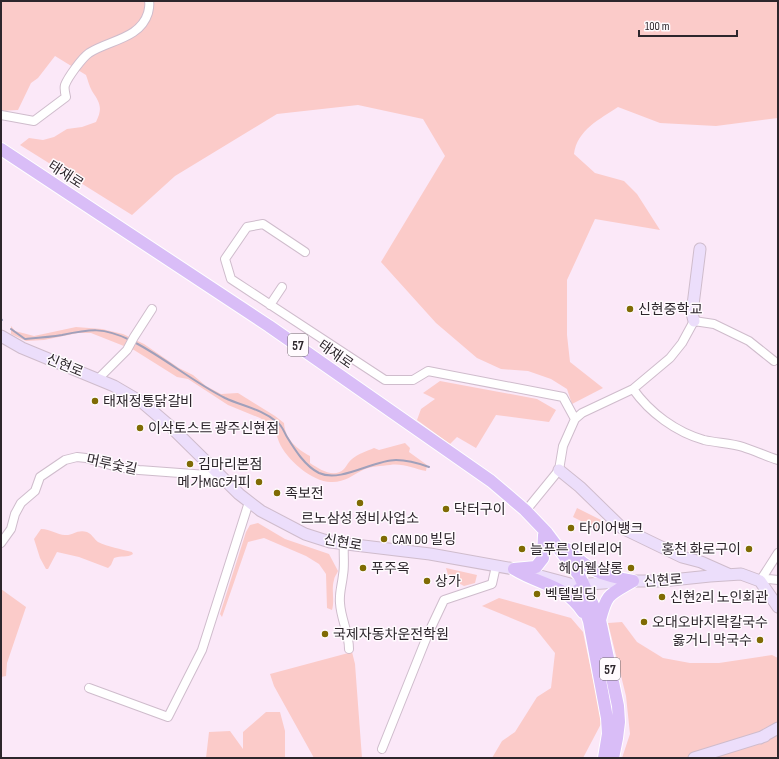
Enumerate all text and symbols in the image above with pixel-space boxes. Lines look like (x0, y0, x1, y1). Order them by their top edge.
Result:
scale bar (639, 12, 737, 38)
text: 100 m (645, 19, 670, 34)
street label: 태재로 (45, 157, 87, 192)
place label: 신현중학교 (638, 301, 703, 318)
marker: 신현중학교 (625, 304, 635, 314)
road number: 57 (288, 334, 308, 356)
street label: 태재로 (315, 336, 357, 373)
street label: 신현로 (44, 350, 86, 381)
place label: 태재정통닭갈비 (103, 393, 193, 410)
marker: 태재정통닭갈비 (90, 396, 100, 406)
place label: 이삭토스트 광주신현점 (148, 420, 279, 437)
marker: 이삭토스트 광주신현점 (135, 423, 145, 433)
street label: 머루숯길 (85, 451, 139, 478)
place label: 김마리본점 (198, 456, 262, 473)
marker: 김마리본점 (185, 459, 195, 469)
place label: 메가MGC커피 (177, 474, 251, 491)
marker: 메가MGC커피 (254, 477, 264, 487)
place label: 족보전 (285, 485, 324, 502)
marker: 족보전 (272, 488, 282, 498)
marker: 르노삼성 정비사업소 (355, 498, 365, 508)
place label: 닥터구이 (454, 501, 506, 518)
marker: 닥터구이 (441, 504, 451, 514)
place label: 르노삼성 정비사업소 (301, 510, 419, 527)
place label: 타이어뱅크 (579, 520, 644, 537)
marker: 타이어뱅크 (566, 523, 576, 533)
street label: 신현로 (322, 531, 364, 554)
place label: CAN DO 빌딩 (392, 531, 456, 548)
marker: CAN DO 빌딩 (379, 534, 389, 544)
place label: 늘푸른 인테리어 (530, 541, 622, 558)
place label: 홍천 화로구이 (661, 541, 741, 558)
marker: 늘푸른 인테리어 (517, 544, 527, 554)
marker: 홍천 화로구이 (744, 544, 754, 554)
place label: 푸주옥 (371, 560, 410, 577)
place label: 헤어웰살롱 (559, 560, 623, 577)
marker: 푸주옥 (358, 563, 368, 573)
marker: 헤어웰살롱 (626, 563, 636, 573)
street label: 신현로 (643, 571, 683, 590)
place label: 상가 (435, 573, 461, 590)
marker: 상가 (422, 576, 432, 586)
place label: 벡텔빌딩 (545, 586, 597, 603)
marker: 벡텔빌딩 (532, 589, 542, 599)
place label: 신현2리 노인회관 (670, 589, 768, 606)
marker: 신현2리 노인회관 (657, 592, 667, 602)
place label: 오대오바지락칼국수 (652, 614, 768, 631)
marker: 오대오바지락칼국수 (639, 617, 649, 627)
place label: 국제자동차운전학원 (333, 626, 449, 643)
marker: 국제자동차운전학원 (320, 629, 330, 639)
place label: 옳거니 막국수 (672, 632, 752, 649)
marker: 옳거니 막국수 (755, 635, 765, 645)
road number: 57 (600, 658, 620, 680)

